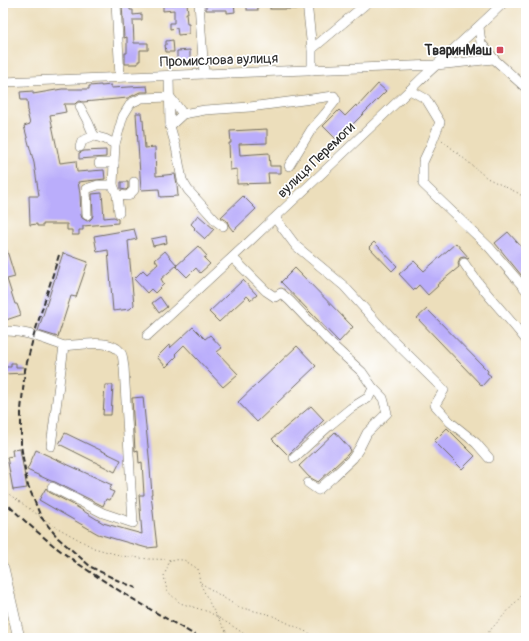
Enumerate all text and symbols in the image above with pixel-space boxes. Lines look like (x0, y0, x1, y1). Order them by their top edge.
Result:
place label: ТваринМаш (424, 42, 492, 59)
marker: ТваринМаш (495, 45, 505, 55)
street label: Промислова вулиця (160, 49, 278, 71)
street label: вулиця Перемоги (274, 119, 358, 201)

